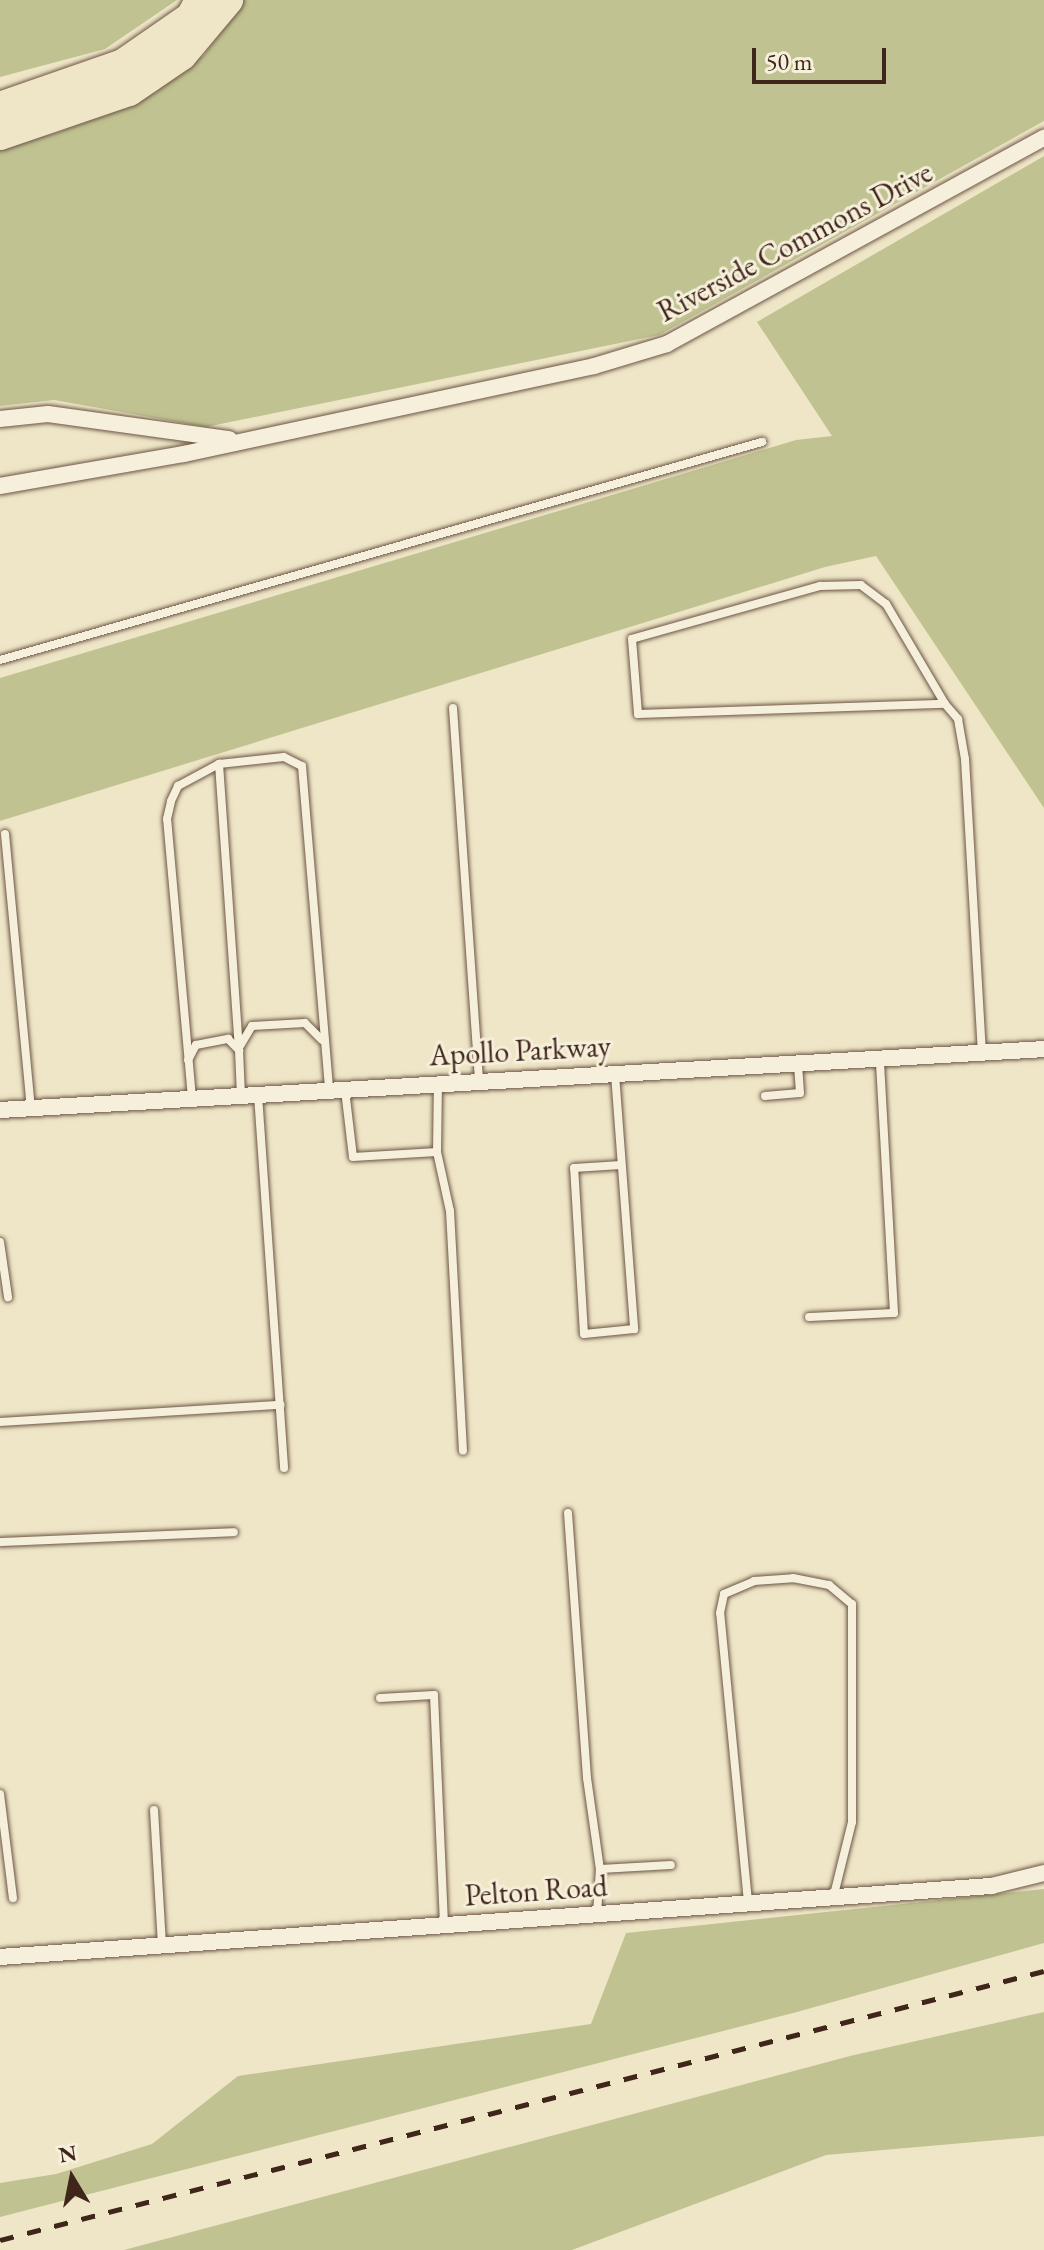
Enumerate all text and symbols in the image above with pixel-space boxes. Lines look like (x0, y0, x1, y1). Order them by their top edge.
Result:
scale bar (756, 32, 890, 82)
text: 50 m (766, 46, 813, 77)
street label: Riverside Commons Drive (651, 154, 939, 330)
street label: Apollo Parkway (428, 1028, 612, 1074)
street label: Pelton Road (463, 1868, 609, 1914)
north arrow (32, 2138, 112, 2218)
text: N (56, 2138, 79, 2170)

